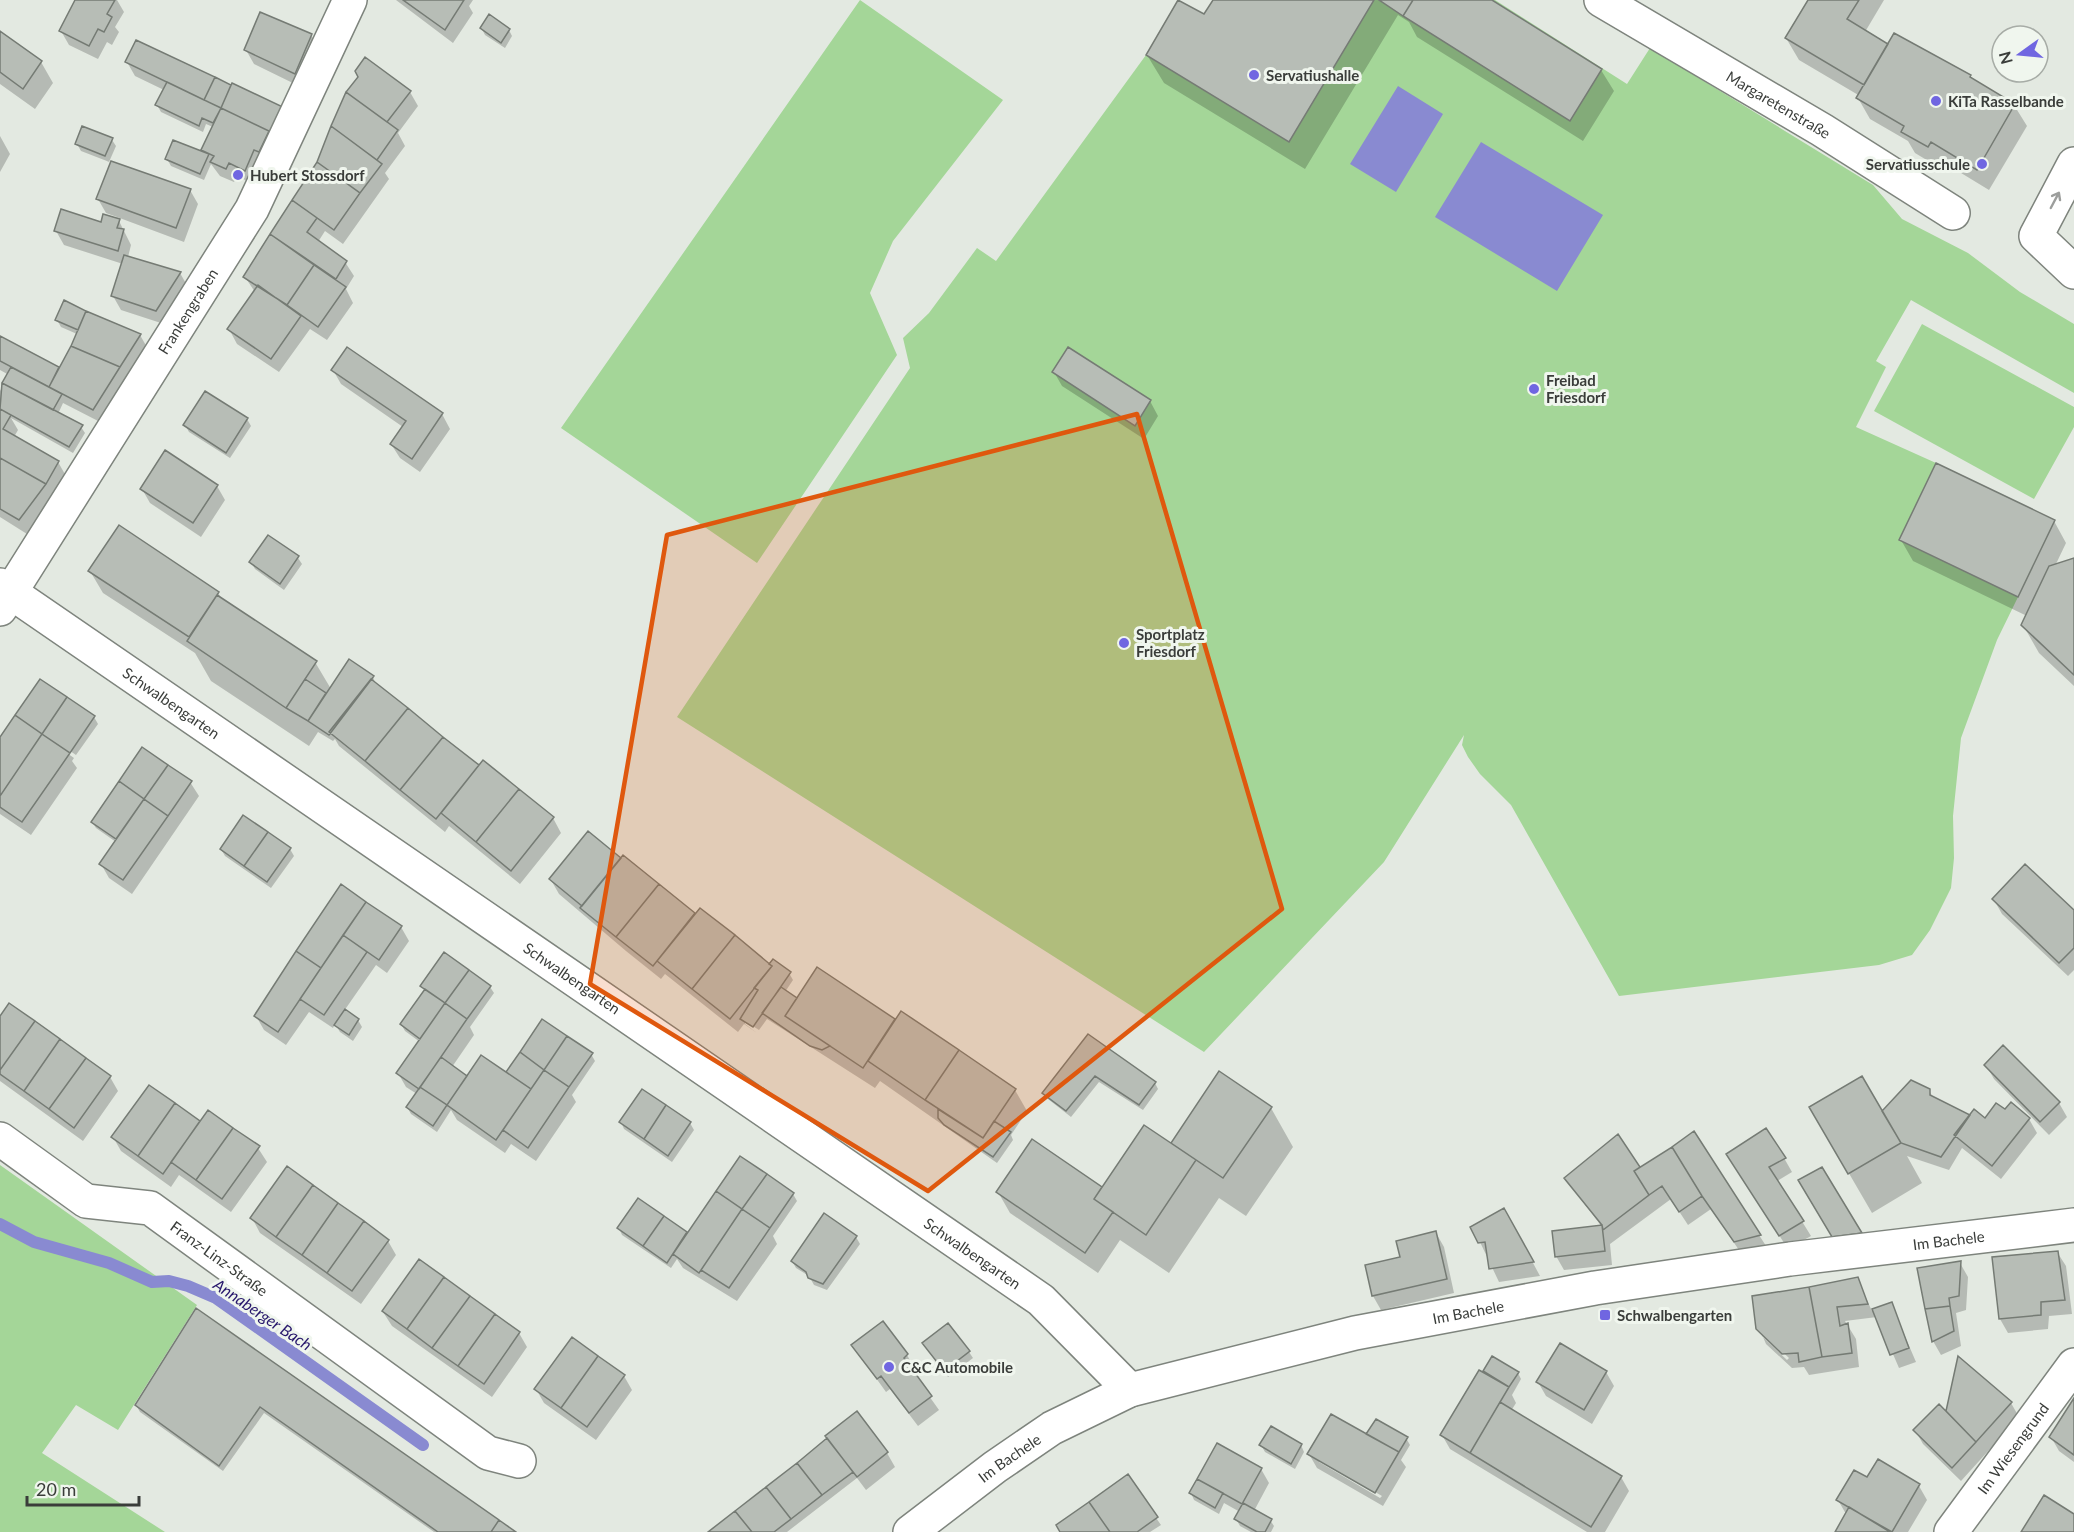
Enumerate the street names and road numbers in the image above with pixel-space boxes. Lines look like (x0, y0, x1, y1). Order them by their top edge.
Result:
street label: Margaretenstraße (1723, 67, 1834, 142)
street label: Frankengraben (154, 265, 221, 357)
street label: Schwalbengarten (120, 663, 223, 742)
street label: Schwalbengarten (520, 938, 624, 1017)
street label: Schwalbengarten (921, 1214, 1025, 1293)
street label: Franz-Linz-Straße (167, 1217, 272, 1300)
street label: Im Bachele (1912, 1227, 1986, 1253)
street label: Im Bachele (1431, 1296, 1505, 1327)
street label: Im Wiesengrund (1973, 1399, 2052, 1497)
street label: Im Bachele (974, 1430, 1044, 1486)

